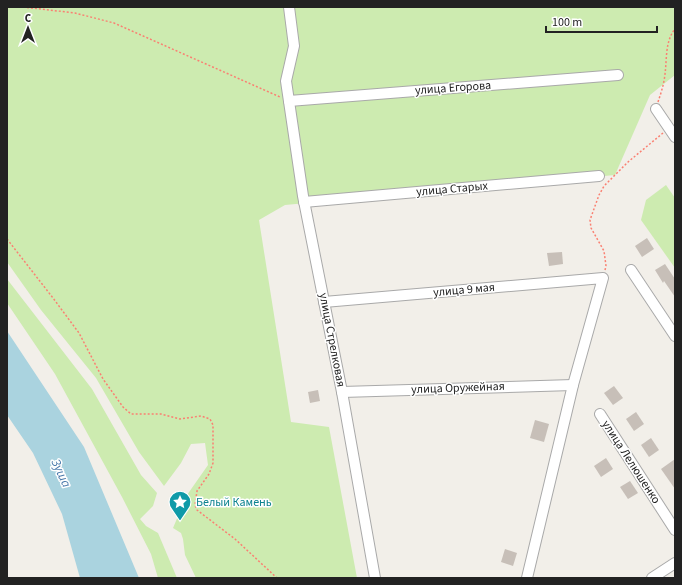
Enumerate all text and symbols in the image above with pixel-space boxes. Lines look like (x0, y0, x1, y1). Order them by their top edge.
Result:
north arrow (8, 8, 48, 48)
scale bar (546, 8, 657, 34)
text: С (25, 11, 32, 26)
text: 100 m (552, 14, 582, 31)
street label: улица Егорова (414, 77, 492, 99)
street label: улица Старых (415, 177, 489, 201)
street label: улица 9 мая (432, 279, 496, 301)
street label: улица Стрелковая (315, 292, 349, 388)
street label: улица Оружейная (411, 378, 505, 398)
street label: улица Лелюшенко (598, 417, 664, 507)
water label: Зуша (47, 456, 75, 490)
place icon: Белый Камень (167, 489, 193, 522)
place label: Белый Камень (196, 494, 272, 511)

